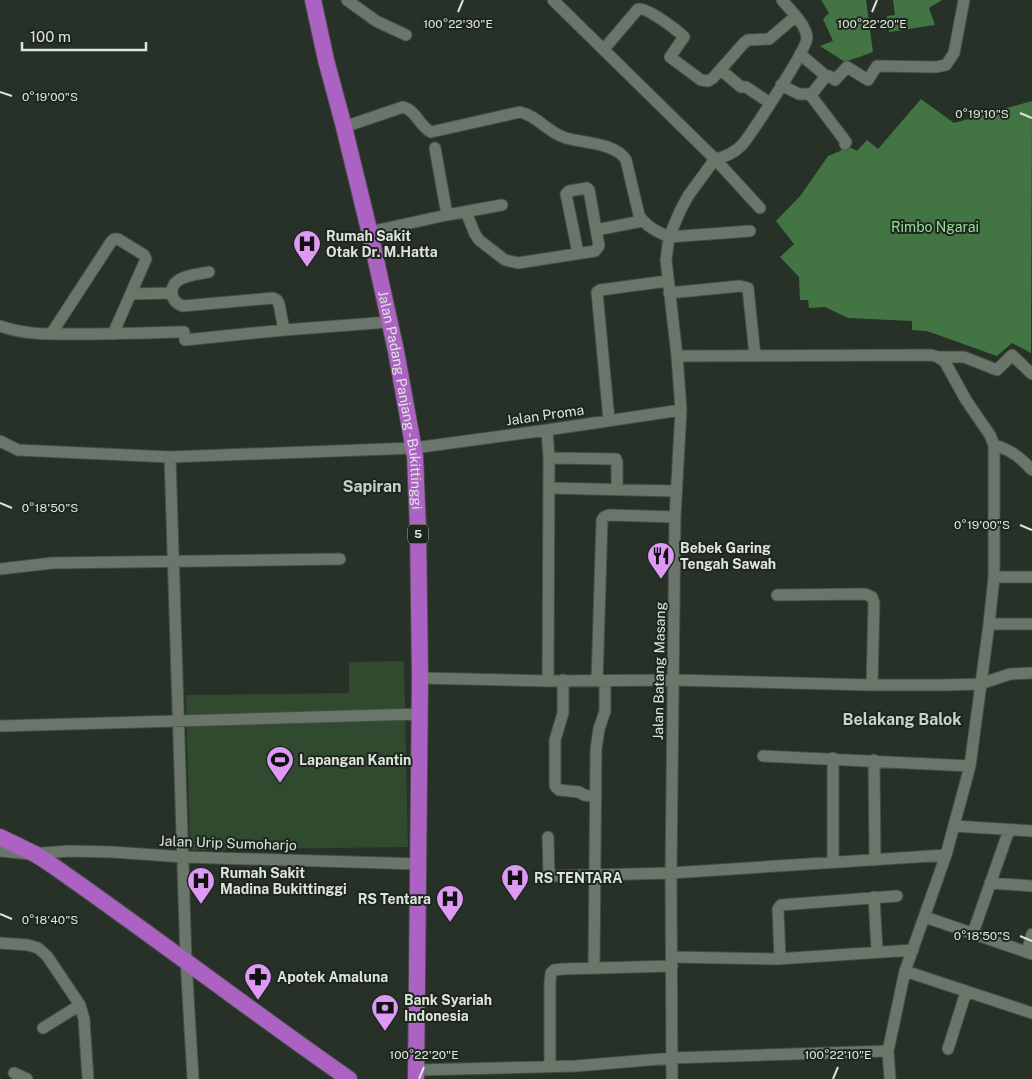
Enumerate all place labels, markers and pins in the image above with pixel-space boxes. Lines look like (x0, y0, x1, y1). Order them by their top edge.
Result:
place label: Rumah Sakit Otak Dr. M.Hatta (326, 228, 438, 260)
hospital icon: Rumah Sakit Otak Dr. M.Hatta (292, 229, 322, 268)
place label: Bebek Garing Tengah Sawah (680, 540, 776, 572)
restaurant icon: Bebek Garing Tengah Sawah (646, 541, 676, 580)
sports icon: Lapangan Kantin (265, 745, 295, 784)
place label: Lapangan Kantin (299, 752, 411, 768)
hospital icon: RS TENTARA (500, 863, 530, 902)
place label: Rumah Sakit Madina Bukittinggi (220, 865, 347, 897)
hospital icon: Rumah Sakit Madina Bukittinggi (186, 866, 216, 905)
place label: RS TENTARA (534, 870, 622, 886)
hospital icon: RS Tentara (435, 884, 465, 923)
place label: RS Tentara (358, 891, 431, 907)
pharmacy icon: Apotek Amaluna (243, 962, 273, 1001)
place label: Apotek Amaluna (277, 969, 388, 985)
place label: Bank Syariah Indonesia (404, 992, 492, 1024)
bank icon: Bank Syariah Indonesia (370, 993, 400, 1032)

